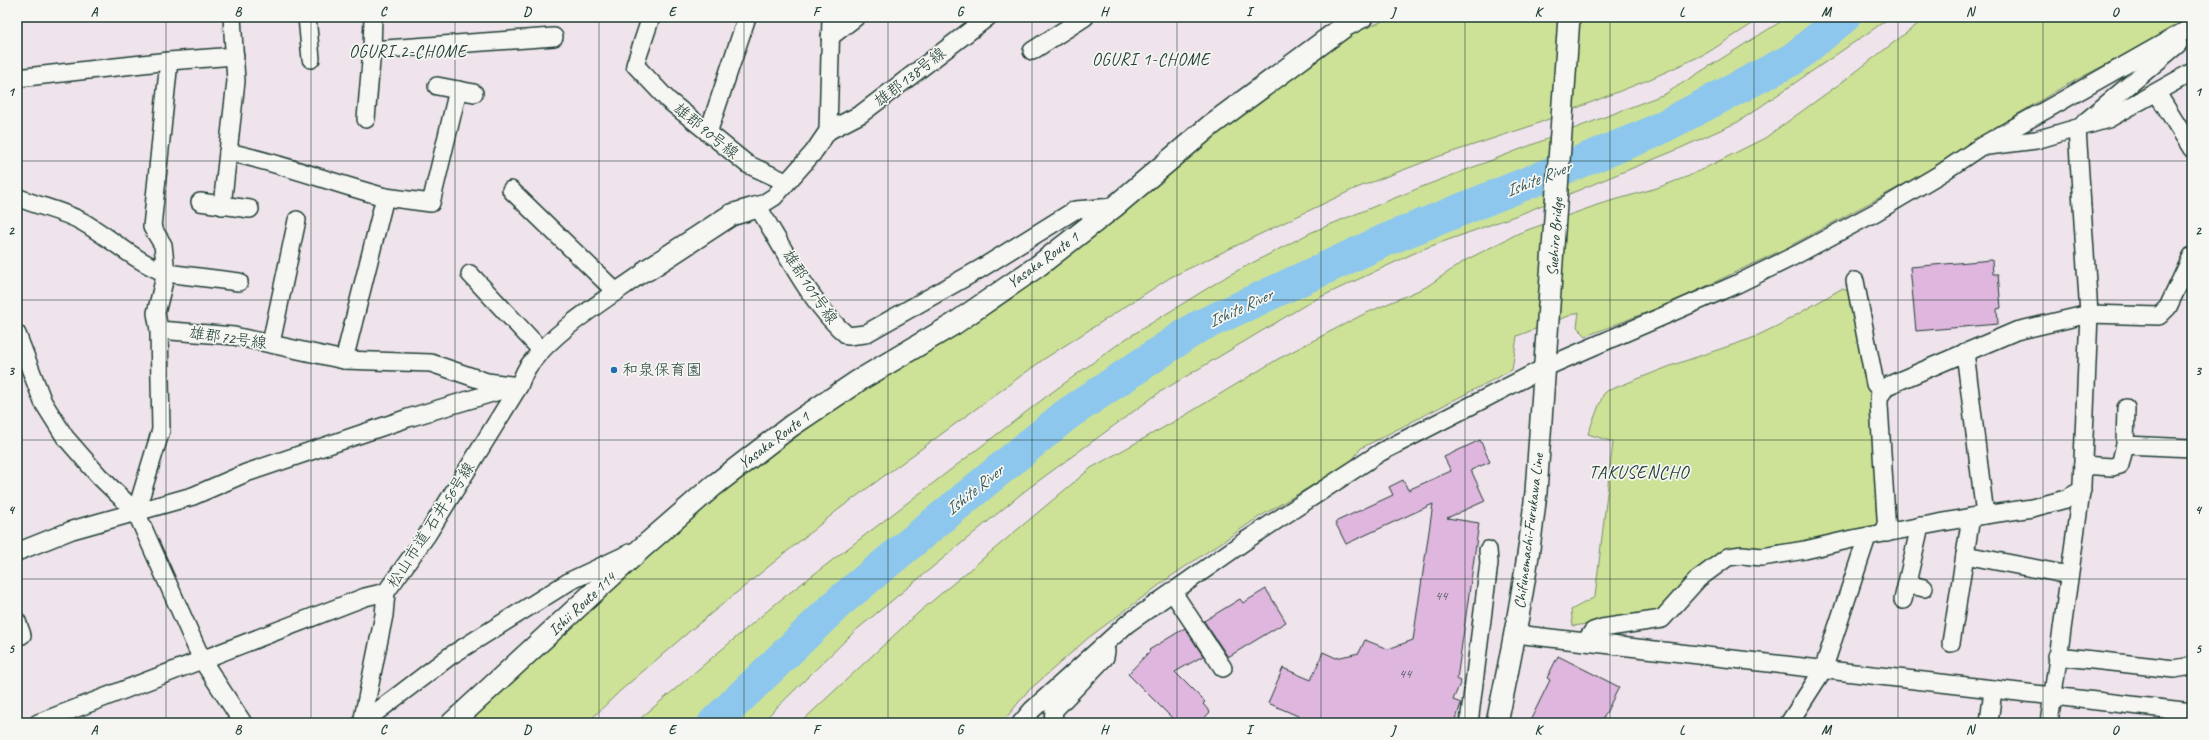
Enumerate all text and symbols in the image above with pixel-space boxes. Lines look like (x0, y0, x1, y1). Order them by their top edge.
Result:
text: A (91, 4, 99, 20)
text: B (235, 4, 243, 20)
text: C (380, 4, 388, 20)
text: D (523, 4, 532, 20)
text: E (669, 4, 678, 20)
text: F (813, 4, 822, 20)
text: G (957, 4, 965, 20)
text: H (1100, 4, 1110, 20)
text: I (1246, 4, 1255, 20)
text: J (1390, 4, 1397, 20)
text: K (1535, 4, 1545, 20)
text: L (1679, 4, 1686, 20)
text: M (1821, 4, 1832, 20)
text: N (1966, 4, 1977, 20)
text: O (2112, 4, 2121, 20)
district label: OGURI 2-CHOME (349, 41, 468, 62)
street label: 雄郡138号線 (870, 43, 950, 111)
district label: OGURI 1-CHOME (1092, 49, 1211, 70)
text: 1 (8, 84, 16, 100)
text: 1 (2195, 84, 2203, 100)
street label: 雄郡90号線 (669, 99, 743, 163)
water label: Ishite River (1502, 155, 1576, 202)
street label: Suehiro Bridge (1542, 195, 1568, 277)
text: 2 (8, 223, 15, 239)
text: 2 (2195, 223, 2202, 239)
street label: Yasaka Route 1 (1003, 227, 1083, 293)
street label: 雄郡101号線 (778, 246, 842, 328)
water label: Ishite River (1205, 283, 1278, 332)
street label: 雄郡72号線 (188, 323, 268, 353)
place label: 和泉保育園 (622, 360, 702, 380)
text: 3 (8, 363, 15, 379)
text: 3 (2195, 363, 2202, 379)
marker: 和泉保育園 (609, 365, 619, 375)
street label: Yasaka Route 1 (735, 406, 814, 473)
street label: Chifunemachi-Furukawa Line (1510, 450, 1549, 610)
street label: 松山市道 石井56号線 (383, 458, 479, 592)
water label: Ishite River (941, 459, 1009, 520)
district label: TAKUSENCHO (1589, 461, 1690, 483)
text: 4 (8, 502, 16, 518)
text: 4 (2195, 502, 2203, 518)
street label: Ishii Route 114 (544, 567, 621, 640)
house number: 44 (1435, 587, 1449, 604)
text: 5 (8, 641, 15, 657)
text: 5 (2195, 641, 2202, 657)
house number: 44 (1399, 665, 1413, 682)
text: A (91, 722, 99, 738)
text: B (235, 722, 243, 738)
text: C (380, 722, 388, 738)
text: D (523, 722, 532, 738)
text: E (669, 722, 678, 738)
text: F (813, 722, 822, 738)
text: G (957, 722, 965, 738)
text: H (1100, 722, 1110, 738)
text: I (1246, 722, 1255, 738)
text: J (1390, 722, 1397, 738)
text: K (1535, 722, 1545, 738)
text: L (1679, 722, 1686, 738)
text: M (1821, 722, 1832, 738)
text: N (1966, 722, 1977, 738)
text: O (2112, 722, 2121, 738)

